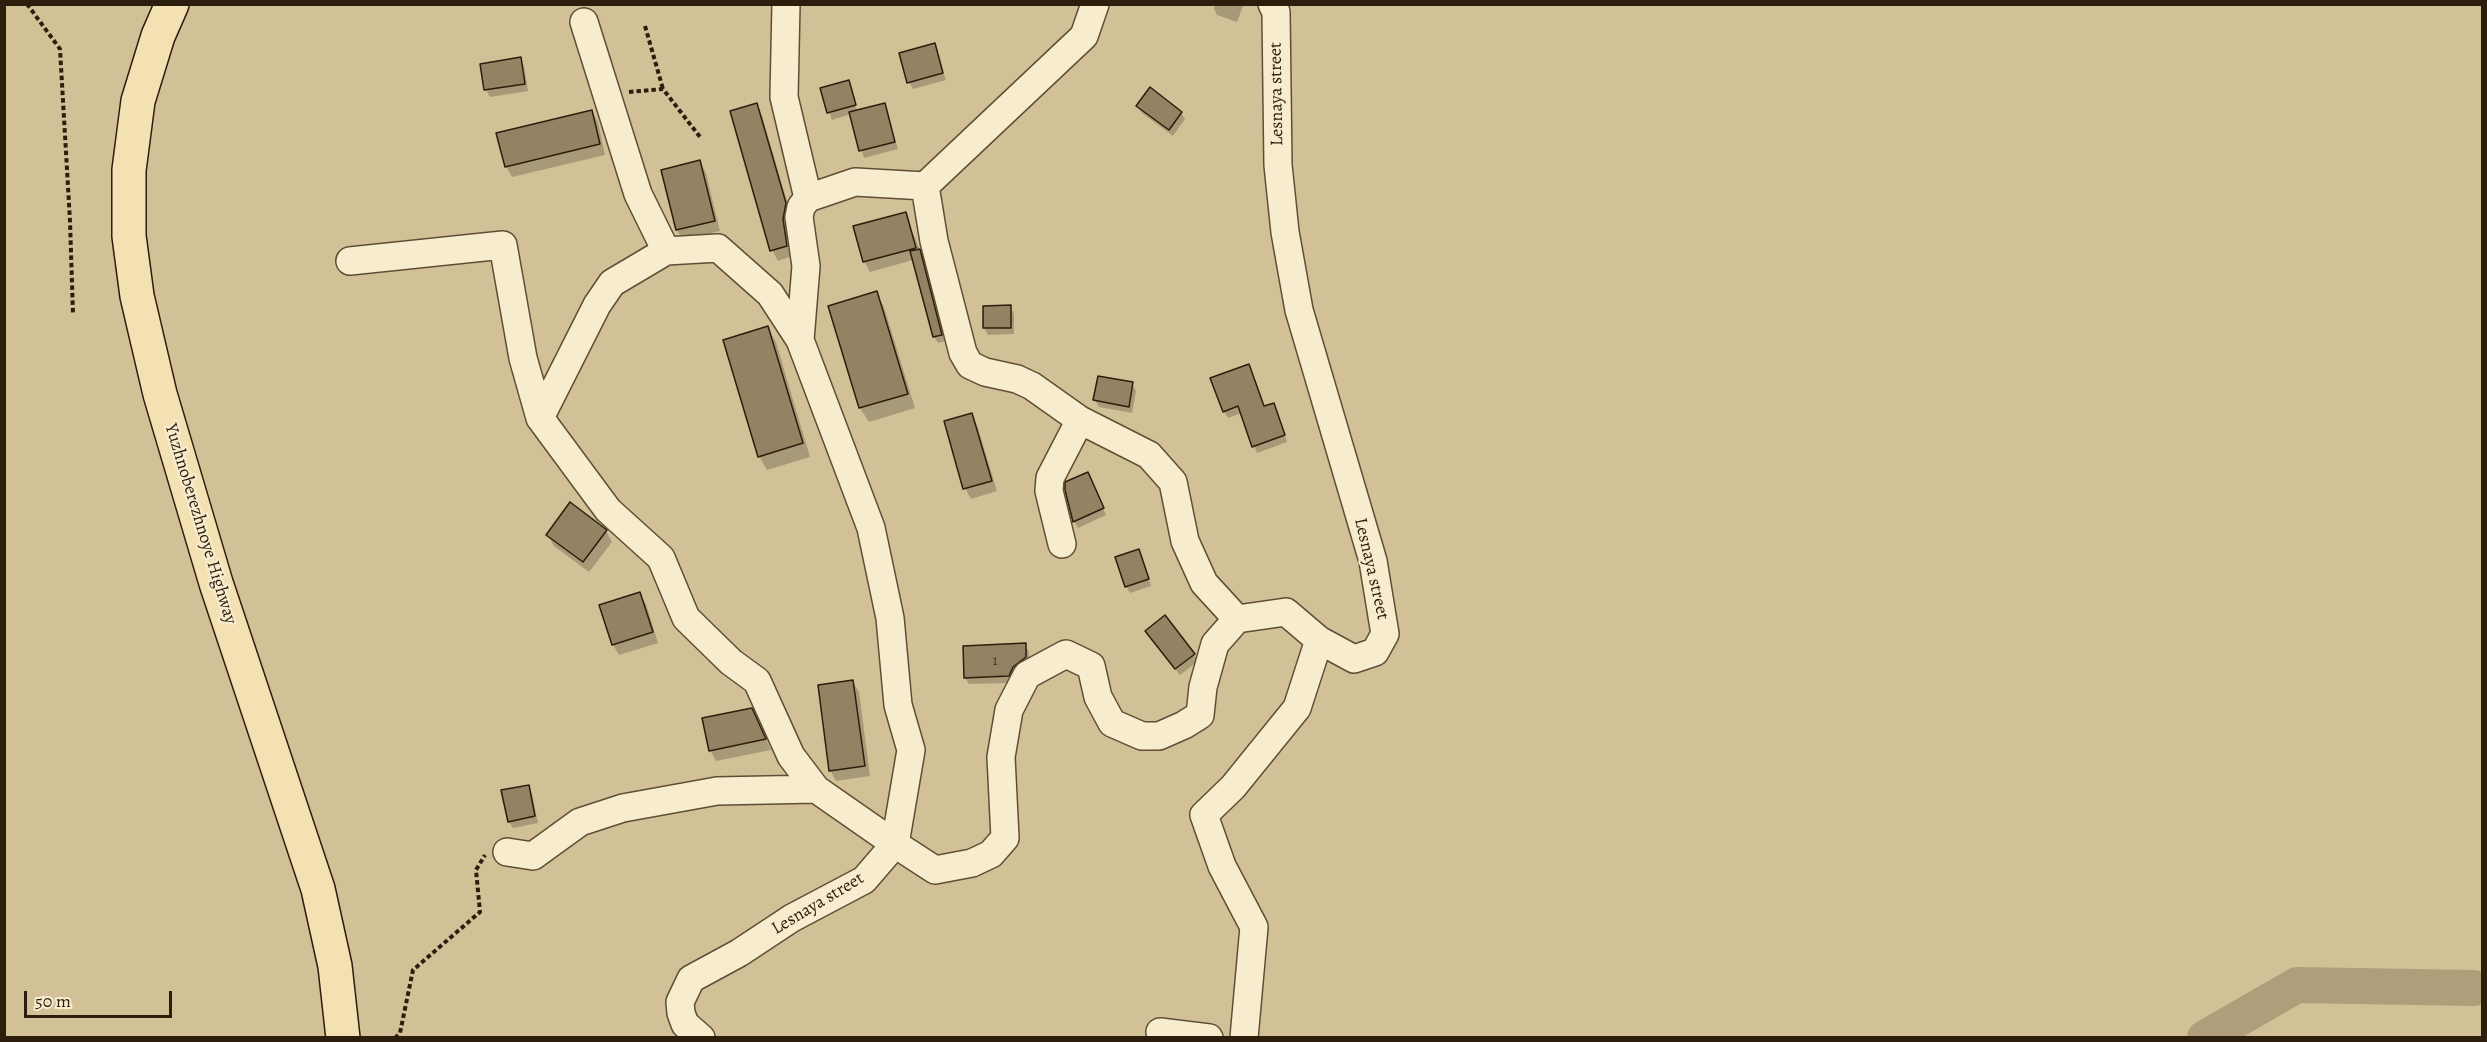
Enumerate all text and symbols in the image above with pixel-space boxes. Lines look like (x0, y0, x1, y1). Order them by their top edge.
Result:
street label: Lesnaya street (1265, 42, 1289, 146)
street label: Yuzhnoberezhnoye Highway (159, 421, 241, 627)
street label: Lesnaya street (1349, 516, 1393, 622)
house number: 1 (992, 652, 998, 670)
street label: Lesnaya street (768, 868, 868, 940)
scale bar (27, 979, 176, 1017)
text: 50 m (35, 989, 71, 1013)

